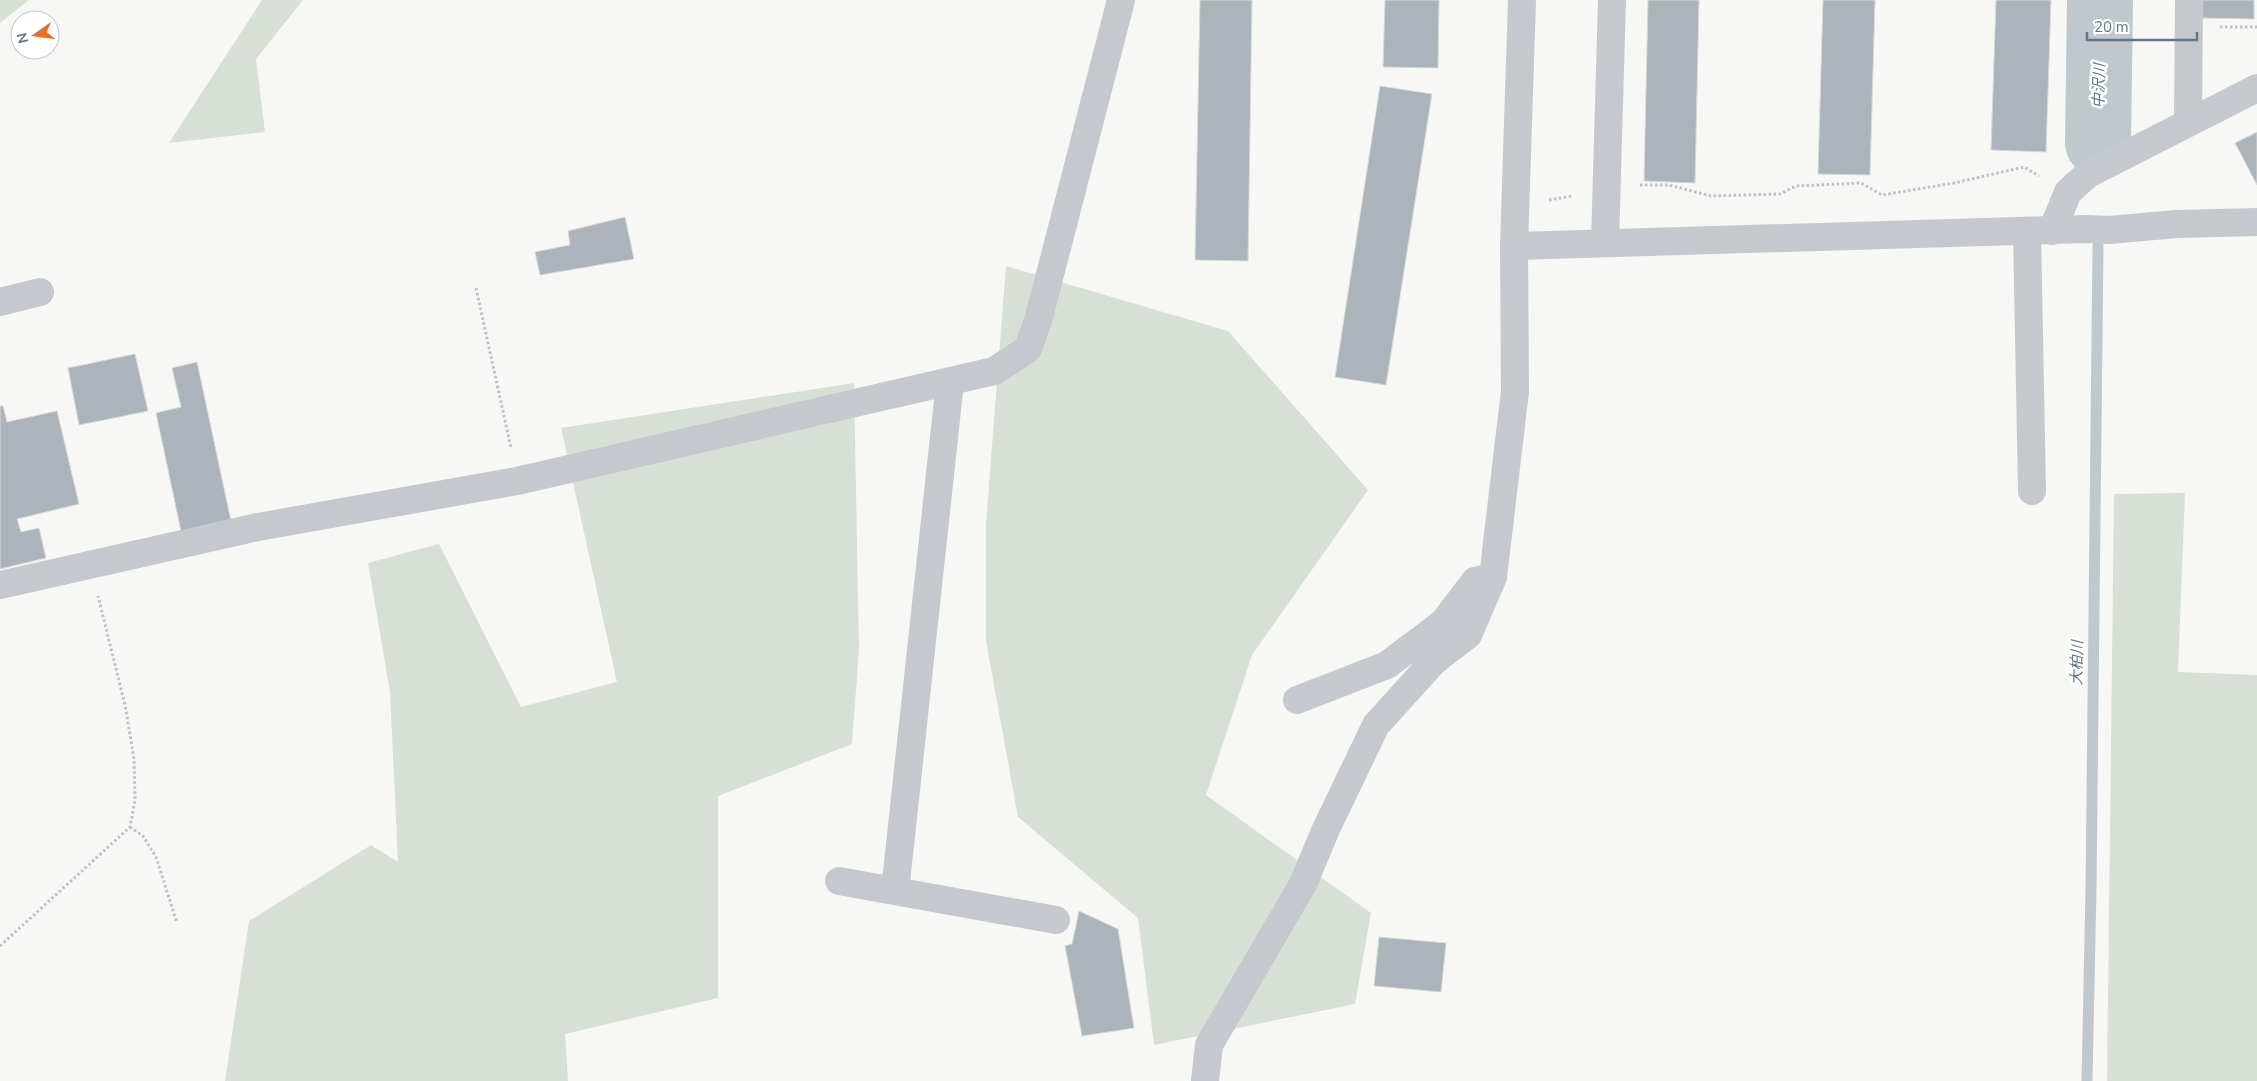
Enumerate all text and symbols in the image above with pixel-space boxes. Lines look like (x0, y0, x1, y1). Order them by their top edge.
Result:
north arrow (10, 10, 60, 60)
scale bar (2087, 10, 2197, 42)
text: 20 m (2094, 17, 2129, 37)
text: N (12, 31, 33, 45)
water label: 中沢川 (2089, 61, 2109, 109)
water label: 大柏川 (2067, 638, 2087, 686)

